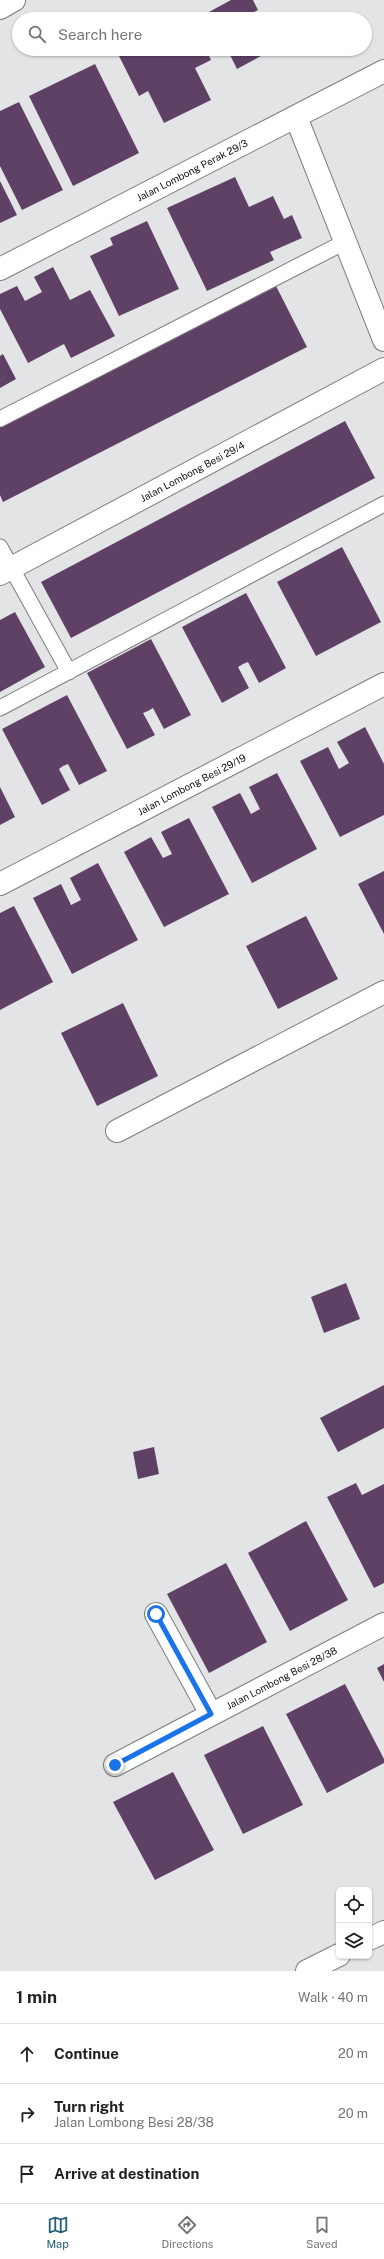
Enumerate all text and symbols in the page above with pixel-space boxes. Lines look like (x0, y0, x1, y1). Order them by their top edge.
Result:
search box (12, 12, 372, 56)
icon: search (26, 23, 48, 45)
text: Search here (58, 26, 142, 43)
street label: Jalan Lombong Perak 29/3 (134, 136, 250, 204)
street label: Jalan Lombong Besi 29/4 (138, 439, 247, 504)
street label: Jalan Lombong Besi 29/19 (135, 751, 248, 817)
route start (147, 1605, 165, 1623)
street label: Jalan Lombong Besi 28/38 (224, 1644, 339, 1712)
route end (106, 1756, 124, 1774)
map controls (336, 1887, 372, 1959)
button: locate (336, 1887, 372, 1923)
button: layers (336, 1923, 372, 1959)
text: 1 min (16, 1987, 57, 2007)
text: Walk · 40 m (298, 1990, 368, 2005)
icon: ahead (16, 2043, 38, 2065)
text: Continue (54, 2045, 119, 2062)
text: 20 m (338, 2046, 368, 2061)
text: Turn right (54, 2098, 124, 2115)
icon: right (16, 2103, 38, 2125)
text: 20 m (338, 2106, 368, 2121)
text: Jalan Lombong Besi 28/38 (54, 2115, 214, 2130)
icon: arrive (16, 2163, 38, 2185)
text: Arrive at destination (54, 2165, 199, 2182)
tab: Map (46, 2214, 69, 2250)
tab: Directions (162, 2214, 213, 2250)
tab: Saved (306, 2214, 338, 2250)

